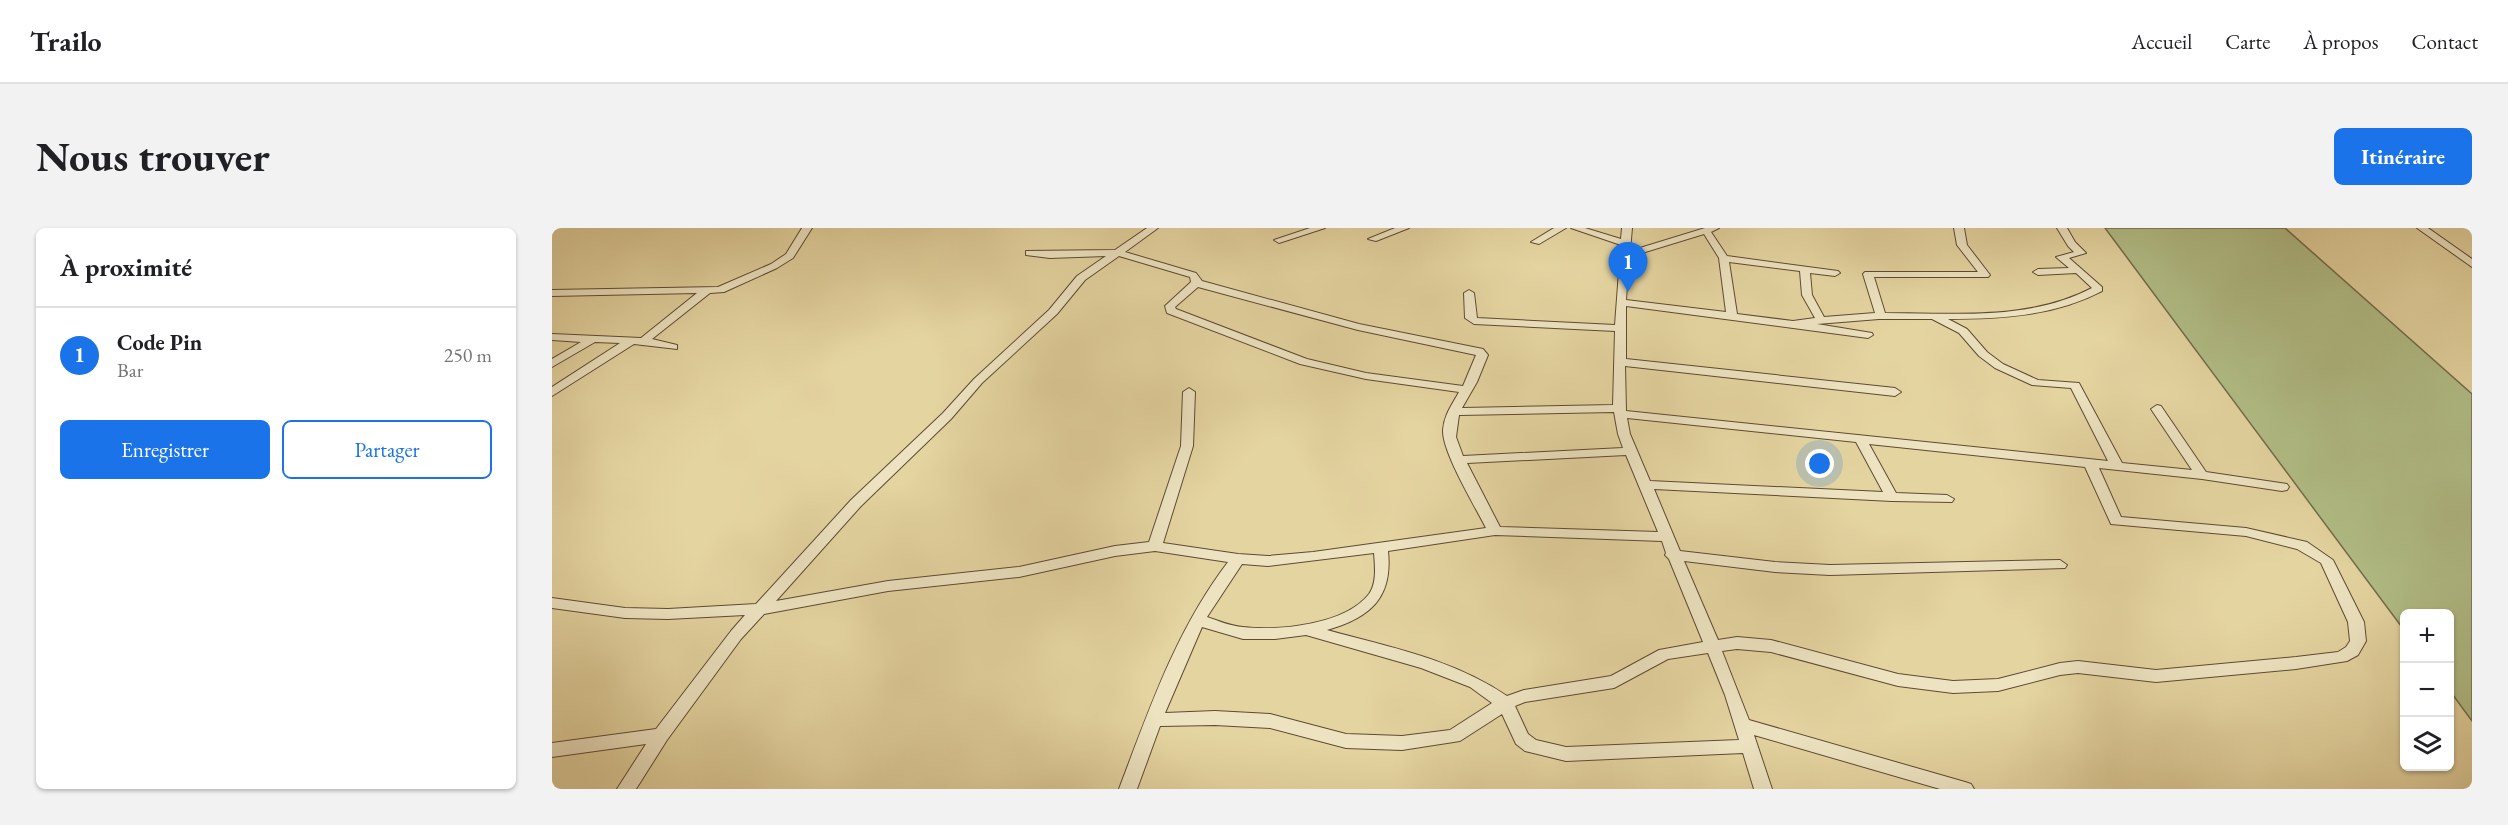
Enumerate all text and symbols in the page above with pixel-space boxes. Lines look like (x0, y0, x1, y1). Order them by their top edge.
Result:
text: Trailo (30, 23, 102, 59)
text: Accueil (2132, 28, 2192, 55)
text: Carte (2225, 28, 2270, 55)
text: À propos (2303, 28, 2378, 55)
text: Contact (2411, 28, 2478, 55)
button: Itinéraire (2334, 128, 2472, 185)
text: Nous trouver (36, 129, 270, 184)
pin: 1 (1608, 242, 1648, 292)
text: À proximité (60, 250, 192, 284)
text: Code Pin (117, 328, 202, 357)
text: 1 (74, 342, 85, 368)
text: 250 m (444, 342, 492, 368)
text: Bar (117, 357, 143, 383)
button: Enregistrer (60, 420, 270, 479)
button: Partager (282, 420, 492, 479)
your location (1805, 449, 1834, 478)
map controls (2400, 609, 2454, 771)
button: + (2400, 609, 2454, 663)
button: − (2400, 663, 2454, 717)
button: layers (2400, 717, 2454, 771)

